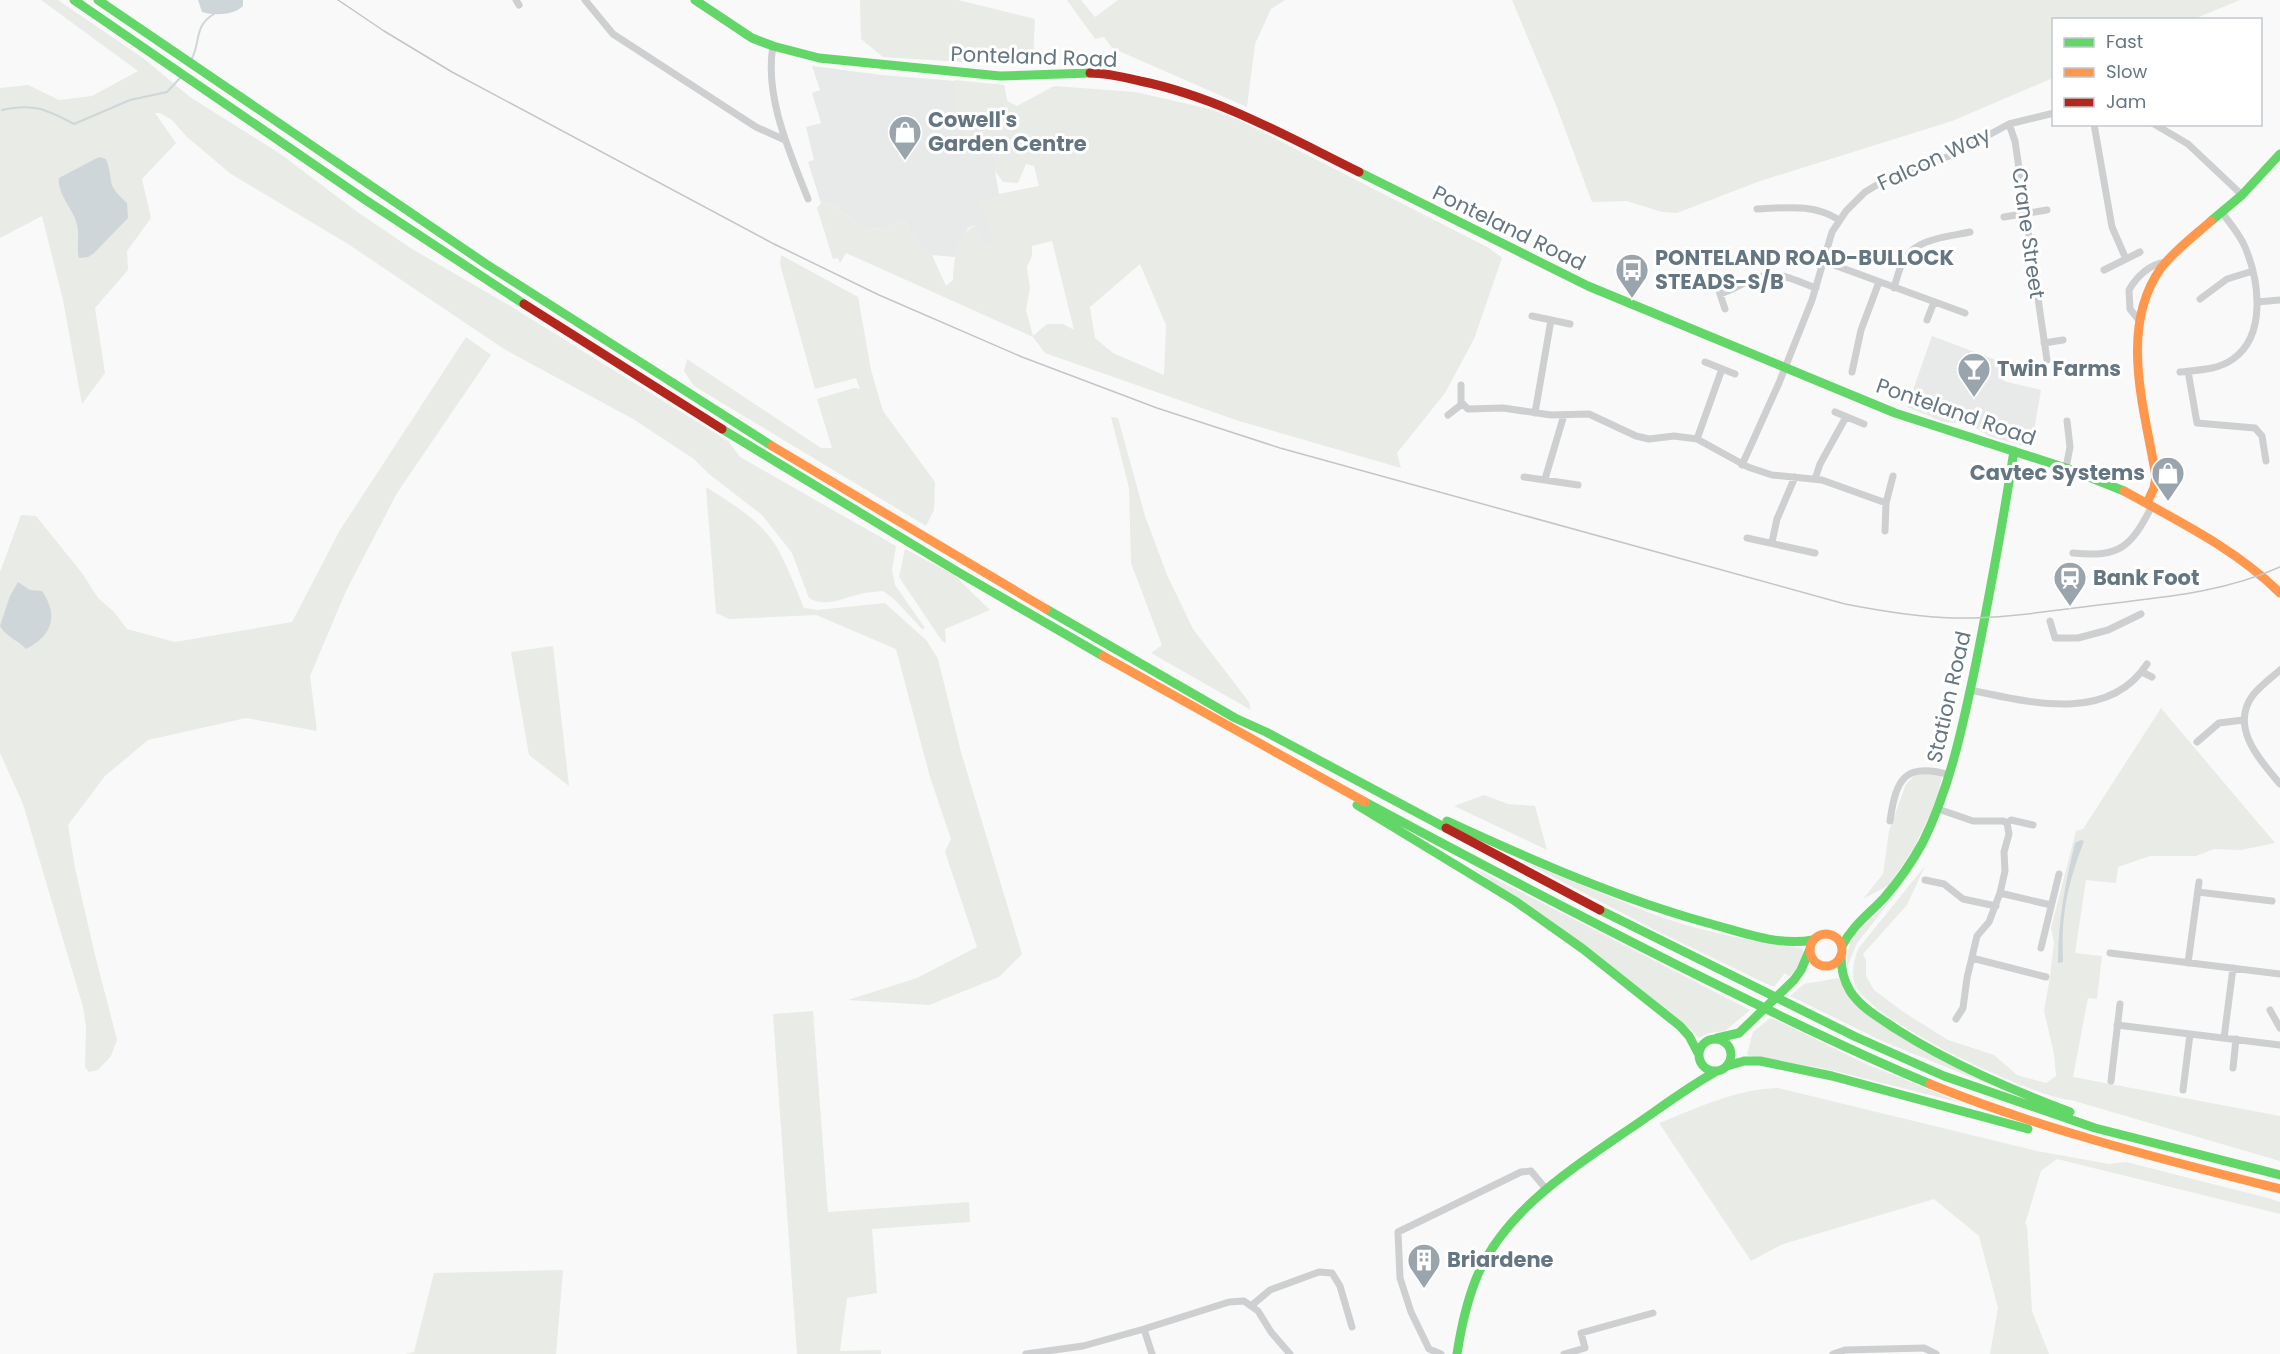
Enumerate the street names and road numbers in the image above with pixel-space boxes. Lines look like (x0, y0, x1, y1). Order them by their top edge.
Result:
street label: Ponteland Road (950, 39, 1118, 74)
street label: Falcon Way (1873, 120, 1995, 197)
street label: Crane Street (2005, 166, 2052, 300)
street label: Ponteland Road (1428, 178, 1591, 277)
street label: Ponteland Road (1873, 371, 2040, 452)
street label: Station Road (1919, 628, 1978, 765)

